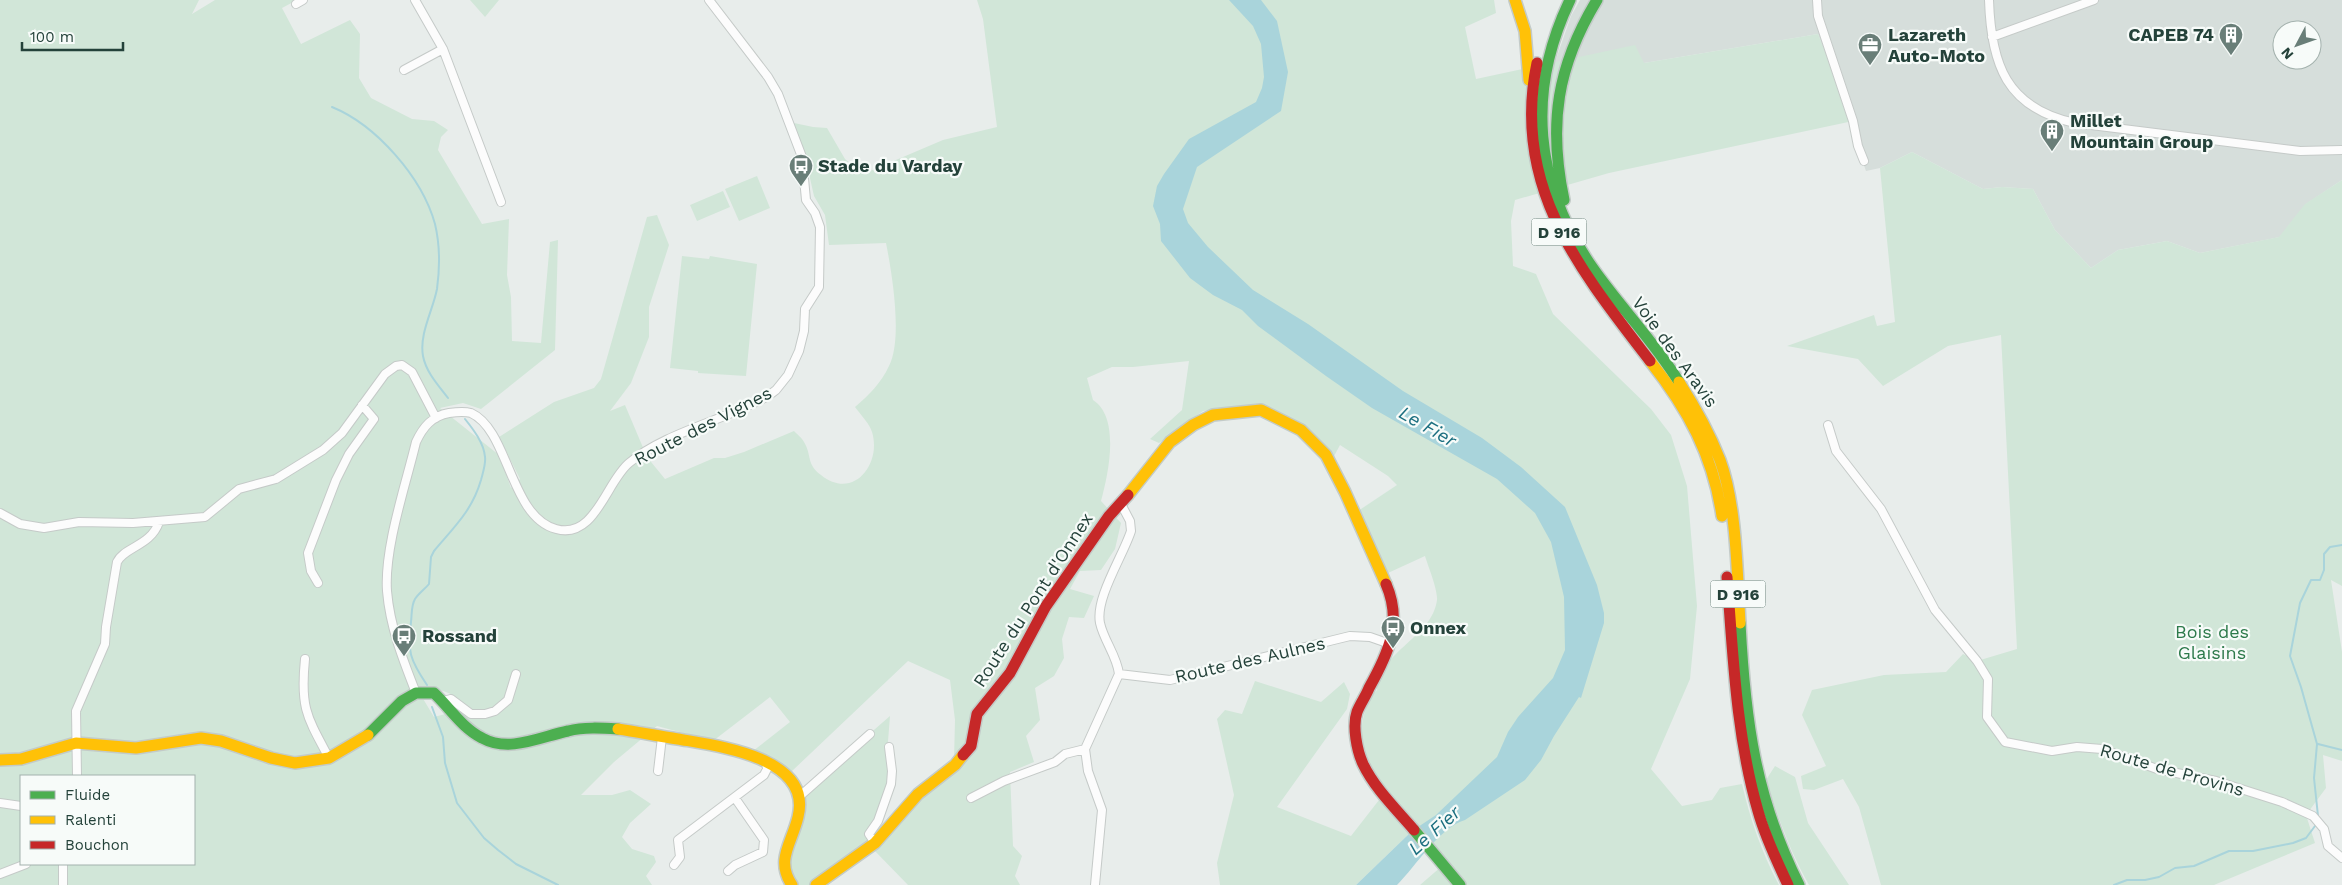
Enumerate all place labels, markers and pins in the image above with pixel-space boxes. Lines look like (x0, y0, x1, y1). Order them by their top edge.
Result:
building icon: CAPEB 74 (2218, 22, 2244, 56)
place label: Lazareth Auto-Moto (1888, 24, 1985, 66)
place label: CAPEB 74 (2128, 24, 2214, 45)
office icon: Lazareth Auto-Moto (1857, 32, 1883, 66)
place label: Millet Mountain Group (2070, 110, 2213, 152)
building icon: Millet Mountain Group (2039, 118, 2065, 152)
bus stop icon: Stade du Varday (788, 153, 814, 187)
place label: Stade du Varday (818, 155, 963, 176)
bus stop icon: Onnex (1380, 615, 1406, 649)
place label: Onnex (1410, 617, 1467, 638)
bus stop icon: Rossand (391, 623, 417, 657)
place label: Rossand (422, 625, 497, 646)

